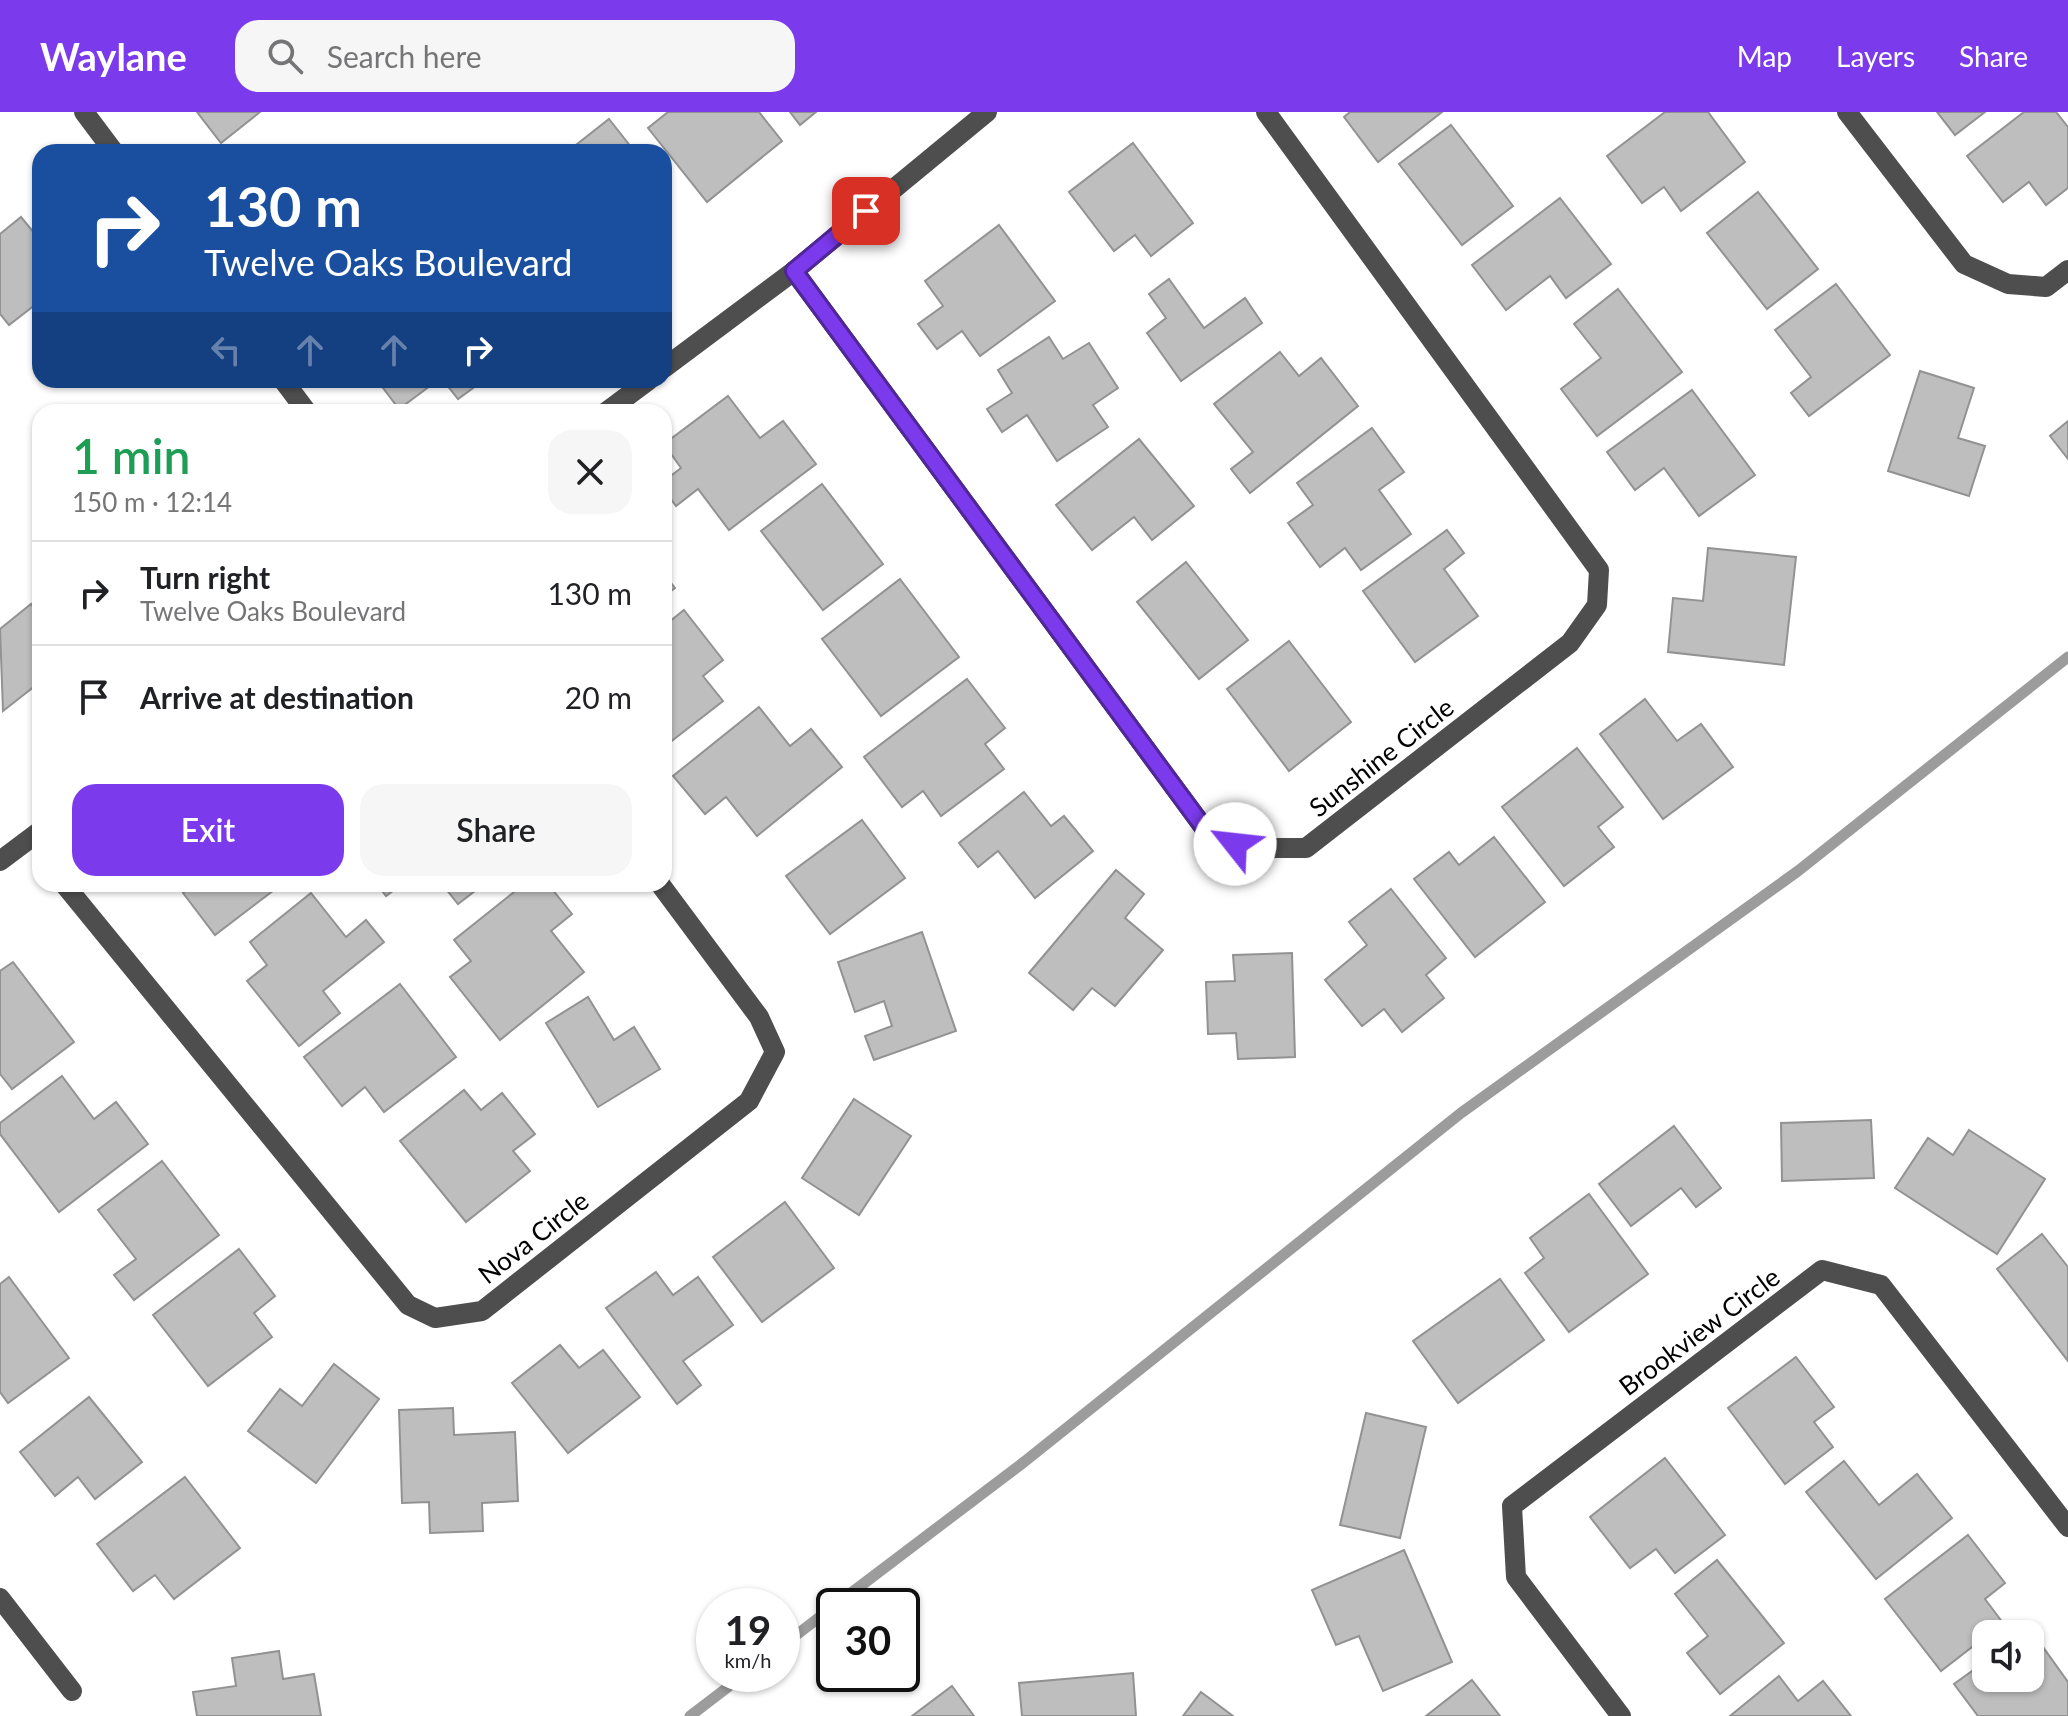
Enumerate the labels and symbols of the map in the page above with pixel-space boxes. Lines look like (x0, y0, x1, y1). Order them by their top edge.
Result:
pin (832, 177, 900, 245)
street label: Sunshine Circle (1302, 691, 1460, 823)
position arrow (1193, 802, 1277, 886)
street label: Nova Circle (471, 1184, 595, 1290)
street label: Brookview Circle (1612, 1260, 1786, 1402)
speed limit sign: 30 (816, 1588, 920, 1692)

